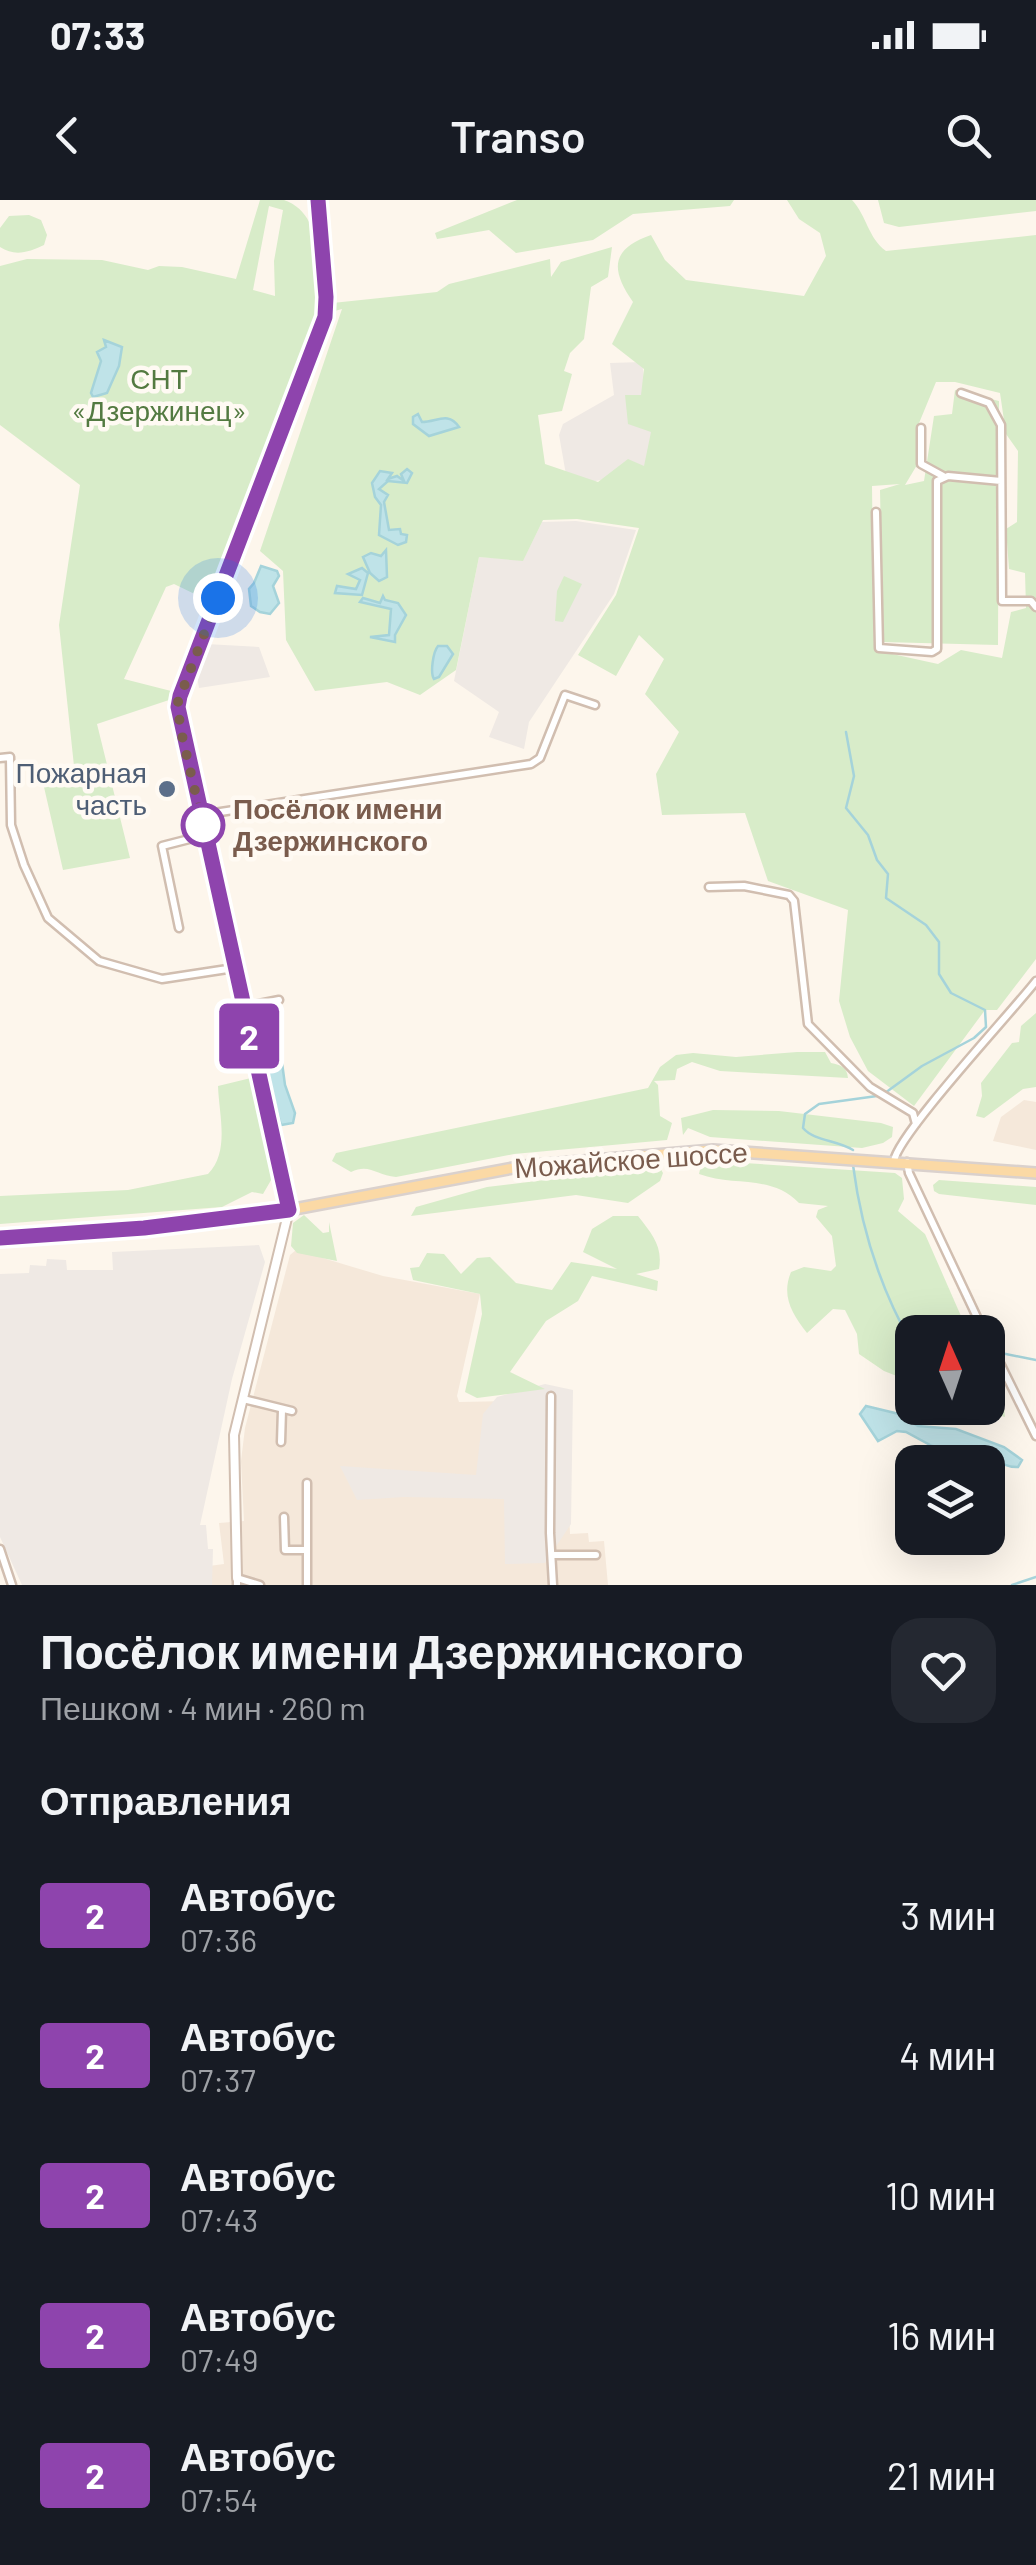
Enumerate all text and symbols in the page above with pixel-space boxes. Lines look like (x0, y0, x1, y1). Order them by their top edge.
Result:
text: 07:33 (50, 12, 145, 58)
icon: back (40, 108, 95, 163)
text: Transo (450, 108, 586, 162)
icon: search (941, 108, 996, 163)
park label: СНТ «Дзержинец» (71, 361, 247, 427)
your location (193, 573, 243, 623)
place label: Пожарная часть (16, 755, 147, 821)
marker: Пожарная часть (156, 778, 178, 800)
place label: Посёлок имени Дзержинского (233, 791, 443, 857)
marker: Посёлок имени Дзержинского (182, 804, 224, 846)
line badge: 2 (216, 1004, 282, 1068)
text: 2 (239, 1015, 259, 1057)
street label: Можайское шоссе (513, 1134, 749, 1184)
north arrow (895, 1315, 1005, 1425)
map controls (895, 1315, 1005, 1555)
button: layers (895, 1445, 1005, 1555)
button: heart (891, 1618, 996, 1723)
text: Посёлок имени Дзержинского (40, 1621, 744, 1679)
text: Пешком · 4 мин · 260 m (40, 1688, 366, 1726)
text: Отправления (40, 1777, 292, 1823)
text: Автобус (180, 1873, 336, 1919)
text: 3 мин (900, 1892, 996, 1938)
text: 2 (85, 1894, 105, 1936)
text: 07:36 (180, 1920, 257, 1958)
text: Автобус (180, 2013, 336, 2059)
text: 4 мин (899, 2032, 996, 2078)
text: 2 (85, 2034, 105, 2076)
text: 07:37 (180, 2060, 256, 2098)
text: Автобус (180, 2153, 336, 2199)
text: 10 мин (885, 2172, 996, 2218)
text: 2 (85, 2174, 105, 2216)
text: 07:43 (180, 2200, 258, 2238)
text: Автобус (180, 2293, 336, 2339)
text: 16 мин (887, 2312, 996, 2358)
text: 2 (85, 2314, 105, 2356)
text: 07:49 (180, 2340, 258, 2378)
text: Автобус (180, 2433, 336, 2479)
text: 21 мин (887, 2452, 996, 2498)
text: 2 (85, 2454, 105, 2496)
text: 07:54 (180, 2480, 258, 2518)

